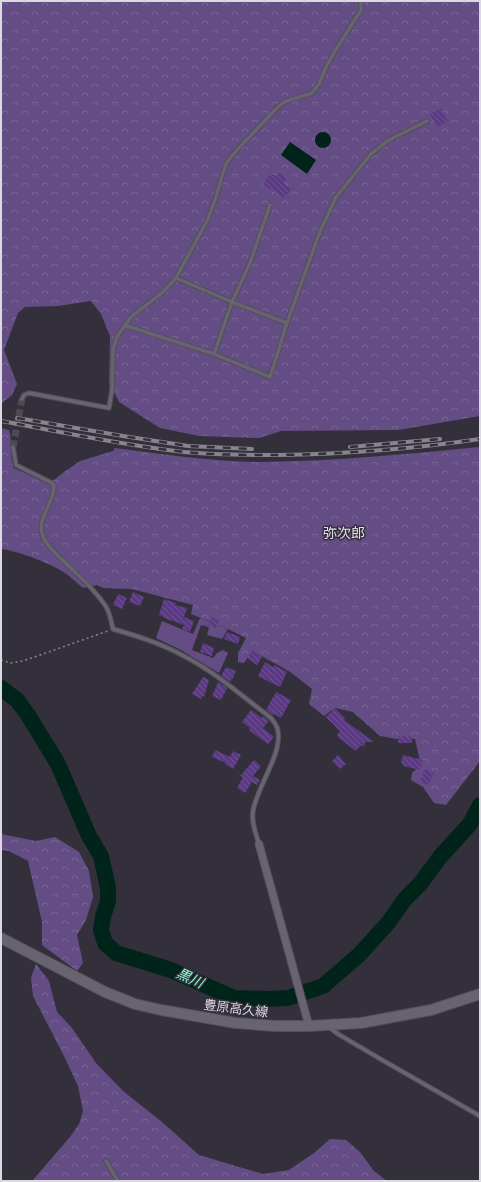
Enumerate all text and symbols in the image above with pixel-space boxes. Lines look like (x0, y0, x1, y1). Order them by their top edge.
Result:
district label: 弥次郎 (323, 525, 365, 542)
water label: 黒川 (174, 965, 208, 993)
street label: 豊原高久線 (203, 997, 269, 1021)

